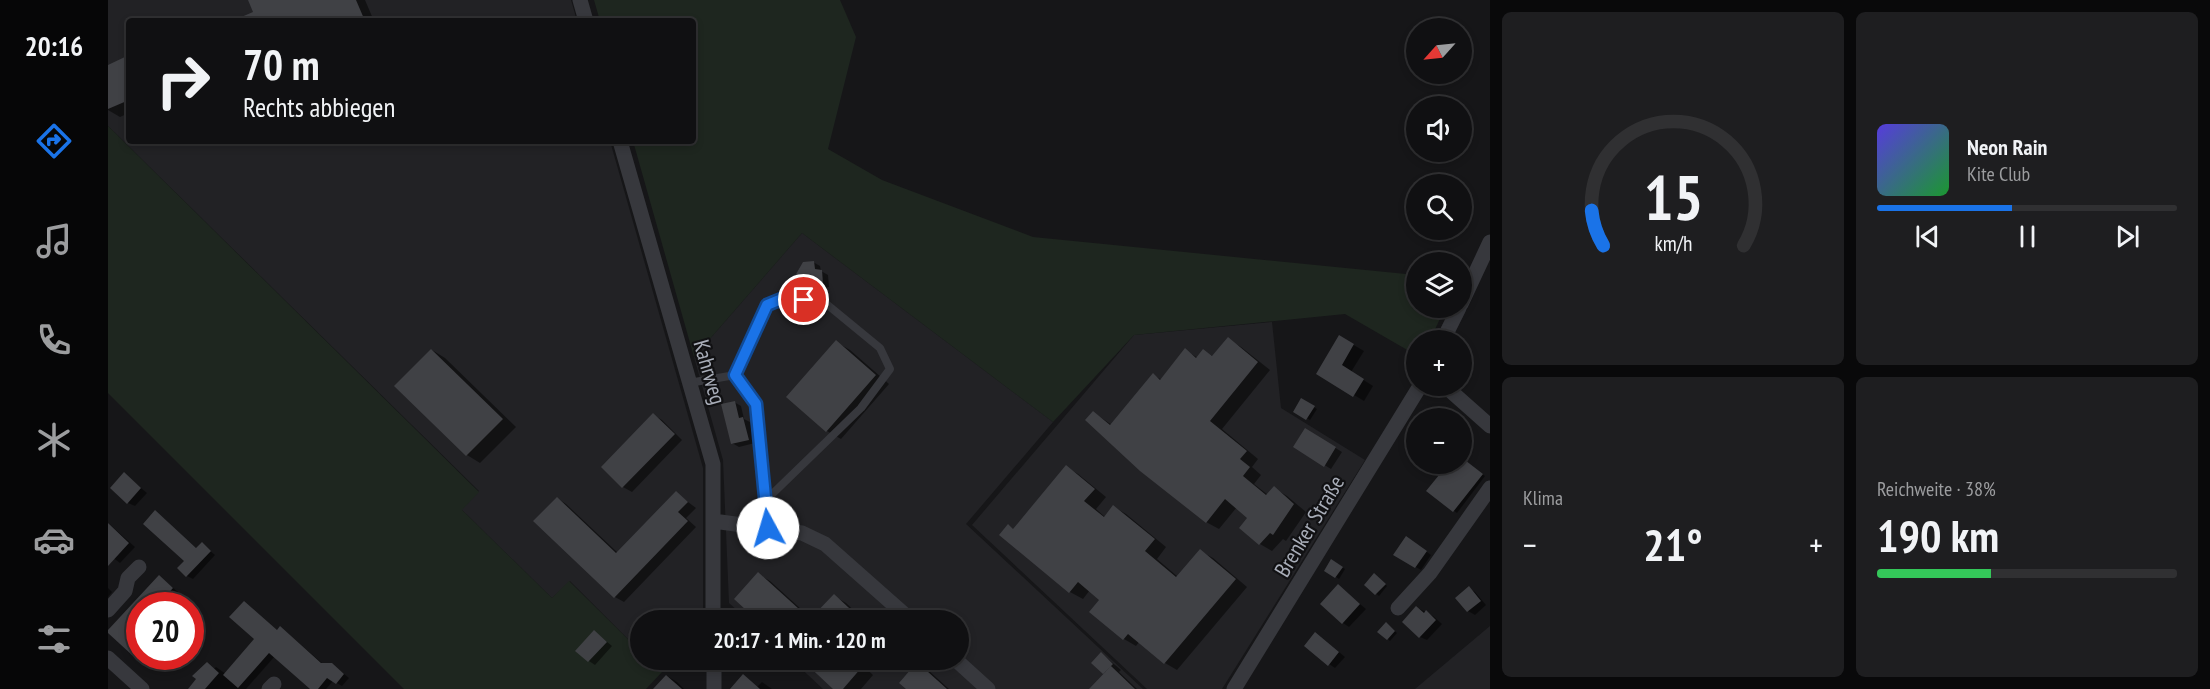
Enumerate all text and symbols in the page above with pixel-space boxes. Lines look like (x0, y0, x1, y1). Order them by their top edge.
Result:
north arrow (1406, 18, 1472, 84)
map controls (1406, 18, 1472, 474)
text: 20:16 (25, 29, 83, 63)
text: 70 m (243, 37, 320, 92)
icon: right (144, 42, 222, 120)
text: Rechts abbiegen (243, 90, 395, 124)
button: sound (1406, 96, 1472, 162)
icon: directions (33, 120, 75, 162)
text: Neon Rain (1967, 133, 2047, 161)
text: 15 (1643, 156, 1703, 237)
text: Kite Club (1967, 161, 2030, 187)
button: search (1406, 174, 1472, 240)
icon: music (33, 220, 75, 262)
icon: previous (1911, 220, 1944, 253)
icon: pause (2011, 220, 2044, 253)
icon: next (2111, 220, 2144, 253)
text: km/h (1654, 229, 1692, 257)
button: layers (1406, 252, 1472, 318)
pin (778, 274, 829, 325)
icon: arrive (787, 283, 820, 316)
icon: phone (33, 319, 75, 361)
button: + (1406, 330, 1472, 396)
street label: Kahrweg (687, 336, 733, 408)
button: − (1406, 408, 1472, 474)
icon: climate (33, 419, 75, 461)
street label: Brenker Straße (1268, 470, 1350, 582)
text: Reichweite · 38% (1877, 476, 1996, 502)
text: Klima (1523, 485, 1563, 511)
position arrow (736, 496, 800, 560)
text: 190 km (1877, 506, 1999, 564)
text: 21° (1643, 515, 1703, 573)
icon: car (33, 519, 75, 561)
text: − (1523, 523, 1537, 566)
text: + (1809, 523, 1823, 566)
speed limit sign: 20 (126, 592, 204, 670)
icon: filters (33, 618, 75, 660)
text: 20:17 · 1 Min. · 120 m (713, 626, 886, 654)

